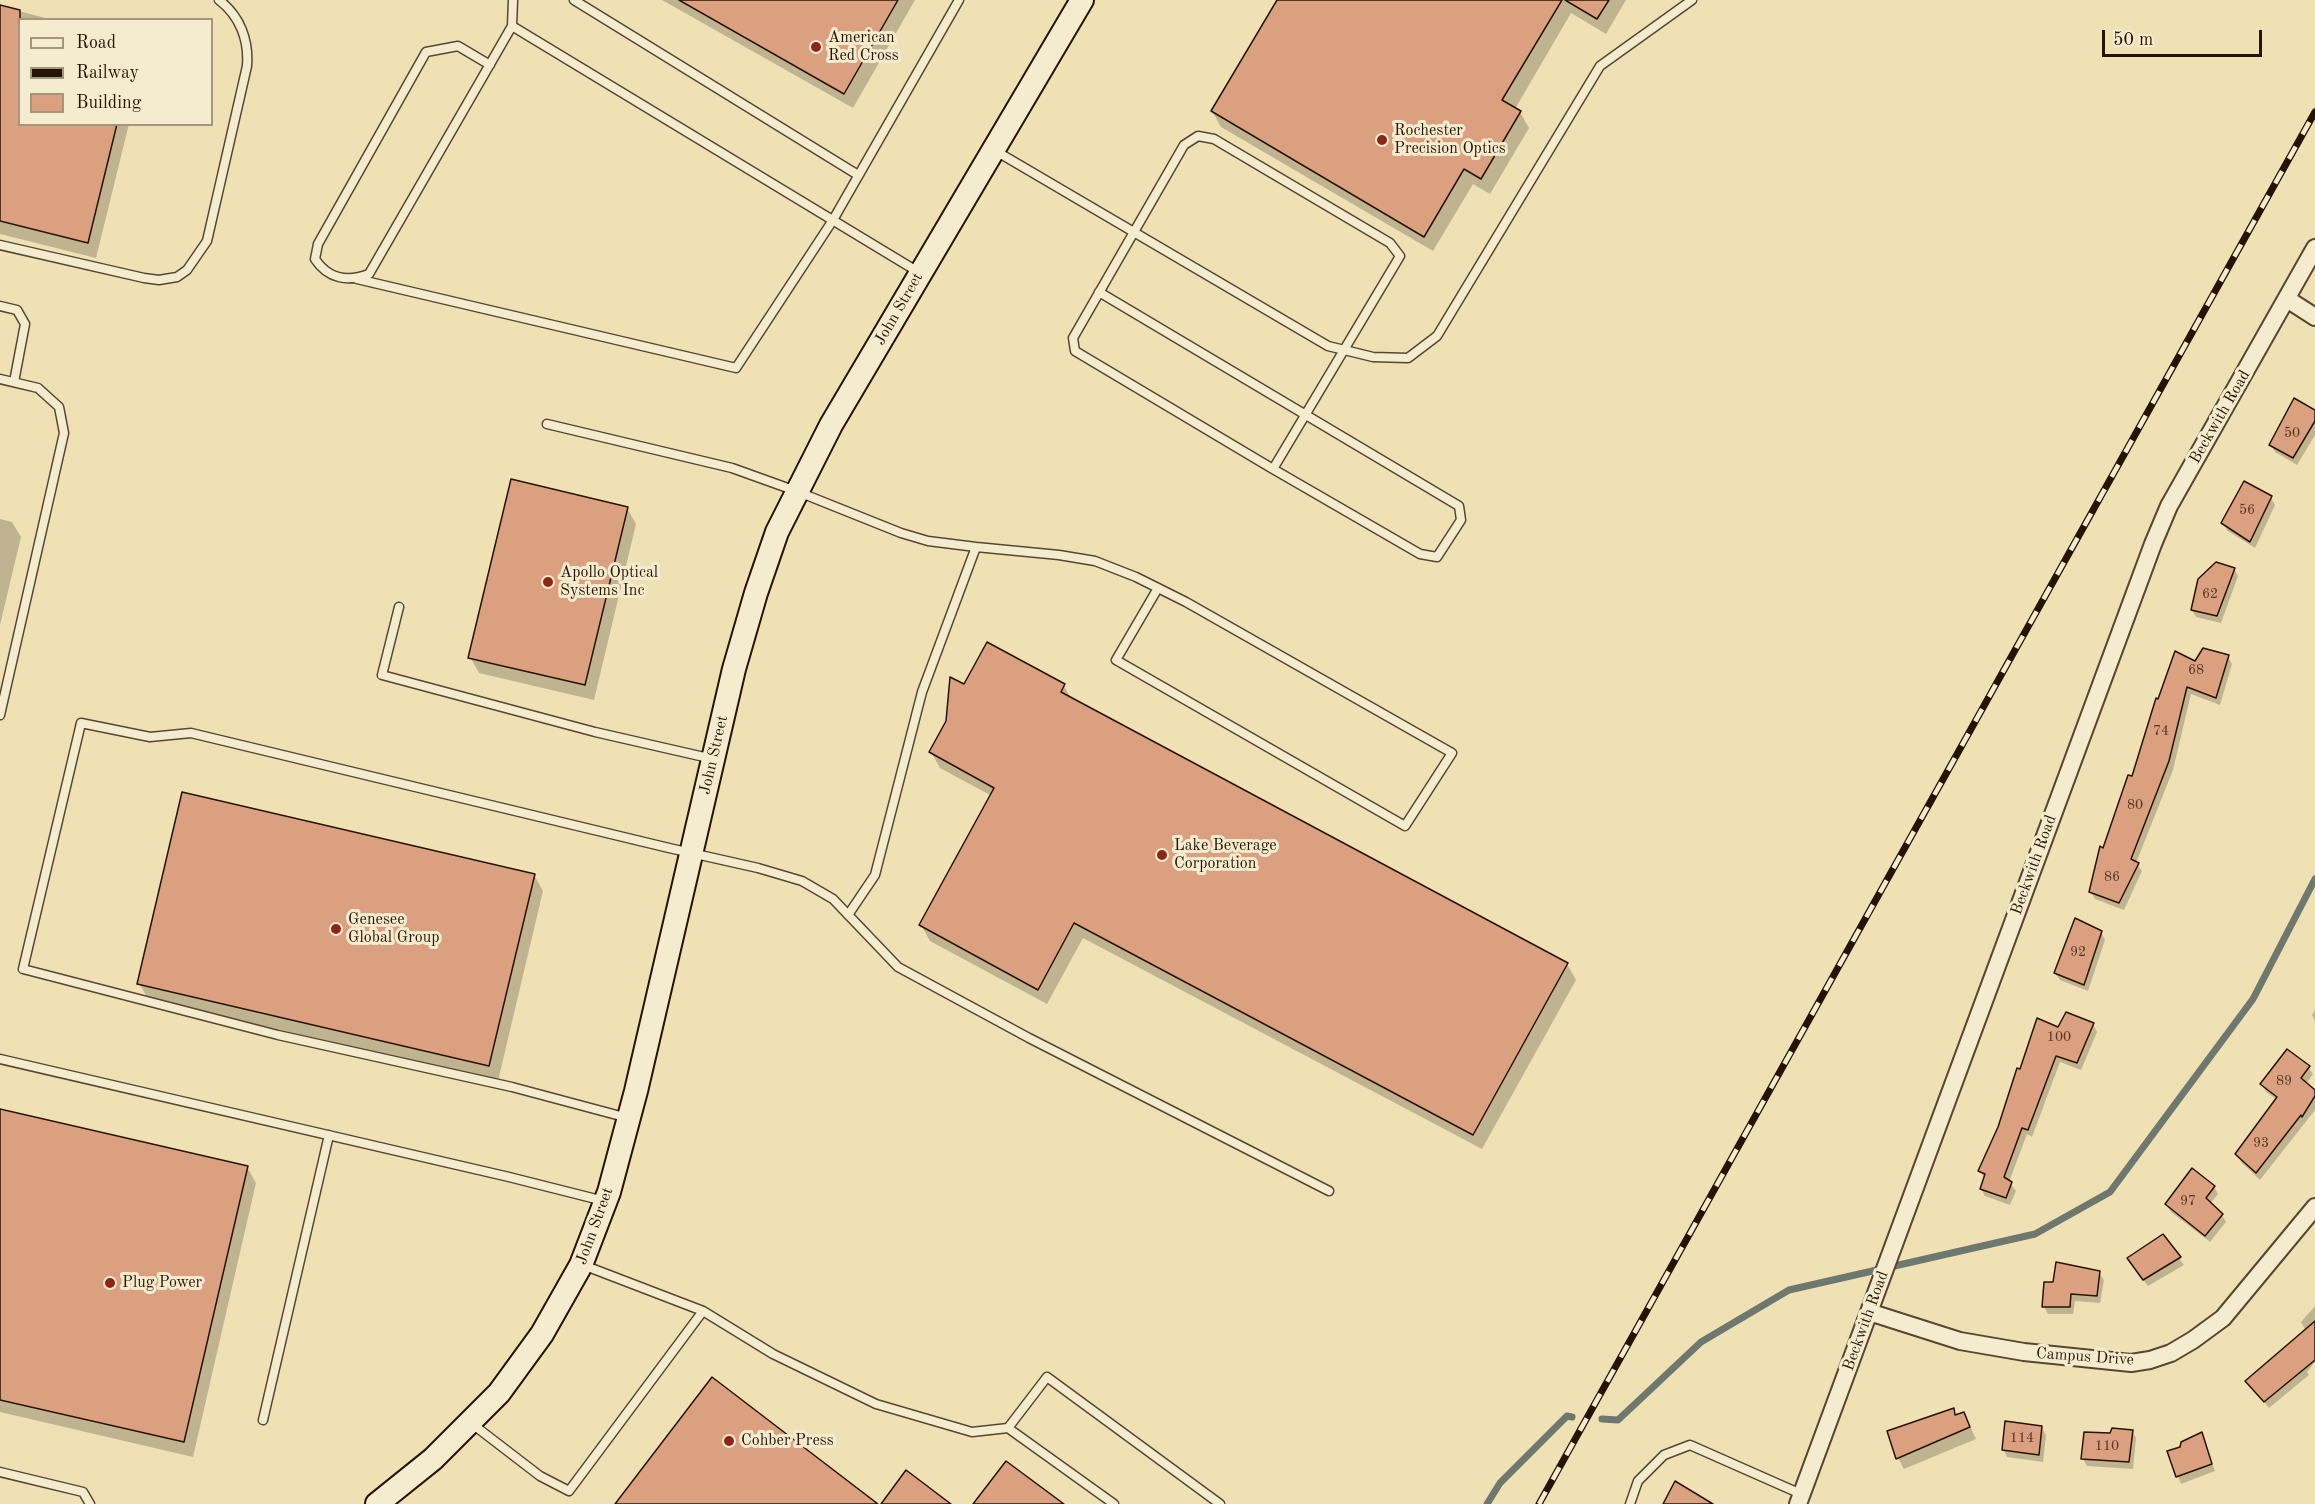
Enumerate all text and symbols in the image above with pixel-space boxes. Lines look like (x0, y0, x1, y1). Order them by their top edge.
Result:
legend (18, 18, 213, 126)
scale bar (2105, 18, 2266, 56)
place label: American Red Cross (828, 28, 899, 66)
text: 50 m (2113, 31, 2153, 49)
text: Road (76, 34, 116, 52)
marker: American Red Cross (809, 40, 823, 54)
text: Railway (76, 64, 139, 82)
text: Building (76, 94, 141, 112)
place label: Rochester Precision Optics (1394, 121, 1506, 159)
marker: Rochester Precision Optics (1375, 133, 1389, 147)
street label: John Street (870, 269, 928, 349)
street label: Beckwith Road (2185, 367, 2255, 467)
house number: 50 (2284, 425, 2300, 441)
house number: 56 (2239, 502, 2255, 518)
place label: Apollo Optical Systems Inc (560, 563, 658, 601)
marker: Apollo Optical Systems Inc (541, 575, 555, 589)
house number: 62 (2202, 586, 2218, 602)
house number: 68 (2188, 662, 2204, 678)
street label: John Street (696, 713, 732, 797)
house number: 74 (2153, 723, 2169, 739)
house number: 80 (2127, 797, 2143, 813)
street label: Beckwith Road (2007, 812, 2061, 918)
place label: Lake Beverage Corporation (1174, 836, 1277, 874)
marker: Lake Beverage Corporation (1155, 848, 1169, 862)
house number: 86 (2104, 869, 2120, 885)
place label: Genesee Global Group (348, 910, 440, 948)
marker: Genesee Global Group (329, 922, 343, 936)
house number: 92 (2070, 944, 2086, 960)
house number: 100 (2047, 1029, 2071, 1045)
house number: 89 (2276, 1073, 2292, 1089)
house number: 93 (2253, 1135, 2269, 1151)
street label: John Street (572, 1185, 618, 1267)
house number: 97 (2180, 1193, 2196, 1209)
street label: Beckwith Road (1839, 1268, 1893, 1374)
place label: Plug Power (122, 1273, 202, 1293)
marker: Plug Power (103, 1276, 117, 1290)
street label: Campus Drive (2035, 1344, 2135, 1370)
house number: 114 (2010, 1430, 2034, 1446)
place label: Cohber Press (741, 1431, 834, 1451)
marker: Cohber Press (722, 1434, 736, 1448)
house number: 110 (2095, 1438, 2119, 1454)

